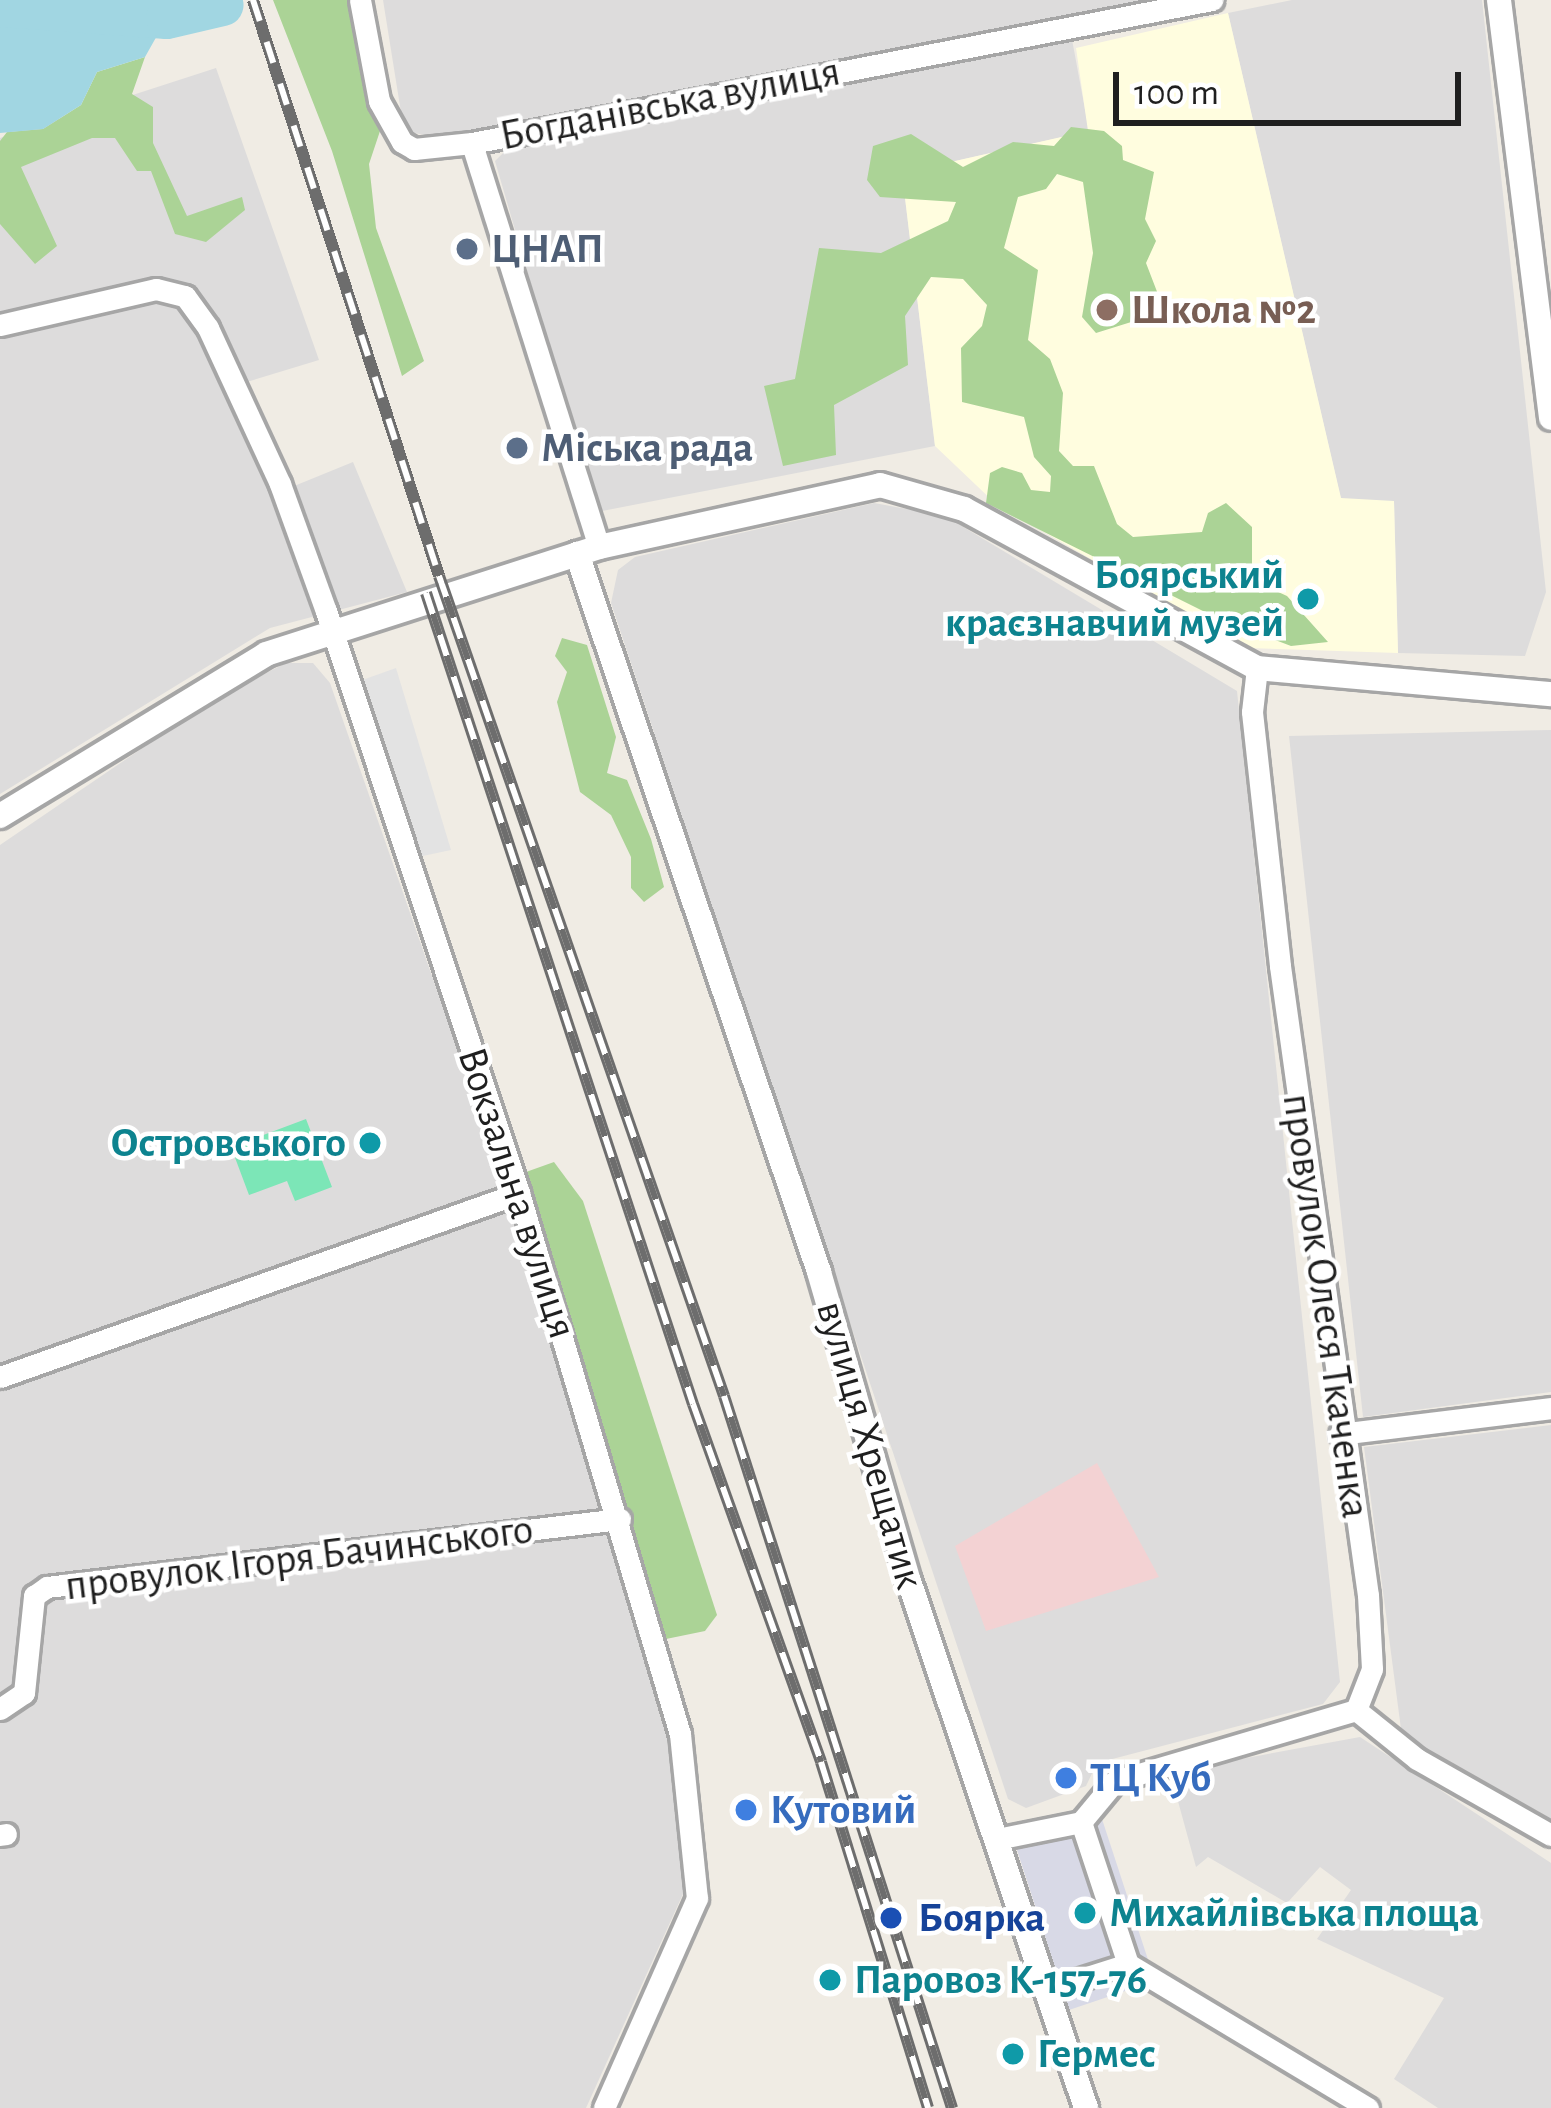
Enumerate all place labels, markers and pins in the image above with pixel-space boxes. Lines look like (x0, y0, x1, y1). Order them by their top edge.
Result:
place label: ЦНАП (491, 224, 604, 274)
marker: ЦНАП (454, 236, 480, 262)
place label: Школа №2 (1131, 285, 1316, 335)
marker: Школа №2 (1094, 297, 1120, 323)
place label: Міська рада (541, 423, 753, 473)
marker: Міська рада (504, 435, 530, 461)
place label: Боярський краєзнавчий музей (945, 550, 1284, 648)
marker: Боярський краєзнавчий музей (1295, 586, 1321, 612)
place label: Островського (110, 1118, 346, 1168)
marker: Островського (357, 1130, 383, 1156)
place label: ТЦ Куб (1090, 1753, 1211, 1803)
marker: ТЦ Куб (1053, 1765, 1079, 1791)
place label: Кутовий (770, 1785, 916, 1835)
marker: Кутовий (733, 1797, 759, 1823)
place label: Михайлівська площа (1109, 1888, 1479, 1938)
place label: Боярка (918, 1893, 1045, 1943)
marker: Михайлівська площа (1072, 1900, 1098, 1926)
marker: Боярка (875, 1902, 907, 1934)
place label: Паровоз К-157-76 (854, 1955, 1147, 2005)
marker: Паровоз К-157-76 (817, 1967, 843, 1993)
place label: Гермес (1037, 2029, 1156, 2079)
marker: Гермес (1000, 2041, 1026, 2067)

